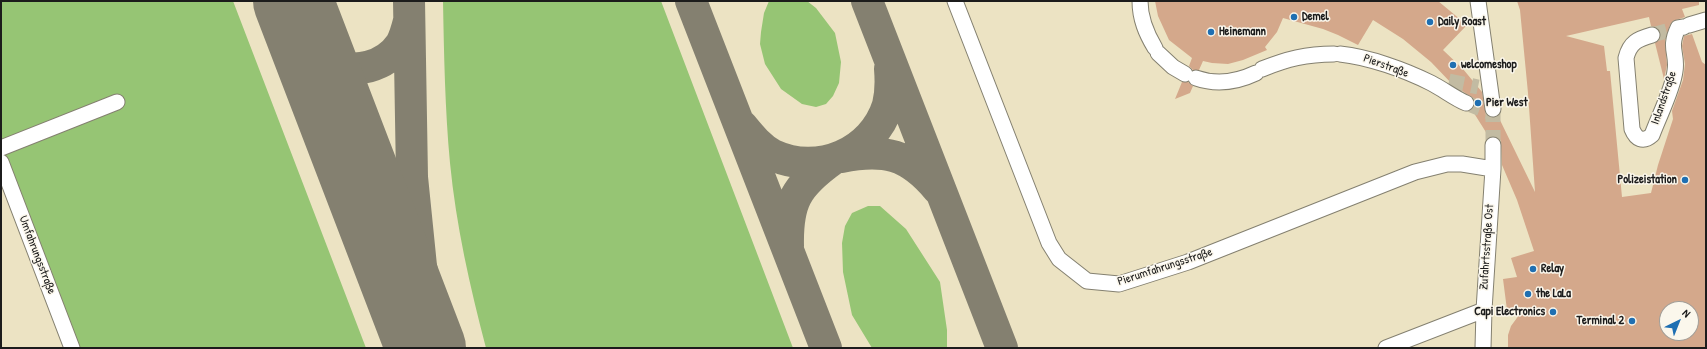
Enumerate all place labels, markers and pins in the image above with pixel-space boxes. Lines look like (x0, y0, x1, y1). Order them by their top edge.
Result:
place label: Demel (1302, 10, 1329, 24)
marker: Demel (1289, 12, 1299, 22)
place label: Daily Roast (1438, 15, 1486, 29)
marker: Daily Roast (1425, 17, 1435, 27)
place label: Heinemann (1219, 25, 1266, 39)
marker: Heinemann (1206, 27, 1216, 37)
place label: welcomeshop (1461, 58, 1517, 72)
marker: welcomeshop (1448, 60, 1458, 70)
place label: Pier West (1486, 96, 1528, 110)
marker: Pier West (1473, 98, 1483, 108)
place label: Polizeistation (1617, 173, 1677, 187)
marker: Polizeistation (1680, 175, 1690, 185)
place label: Relay (1541, 262, 1564, 276)
marker: Relay (1528, 264, 1538, 274)
place label: the LaLa (1536, 287, 1571, 301)
marker: the LaLa (1523, 289, 1533, 299)
place label: Capi Electronics (1474, 305, 1545, 319)
marker: Capi Electronics (1548, 307, 1558, 317)
place label: Terminal 2 (1576, 314, 1624, 328)
marker: Terminal 2 (1627, 316, 1637, 326)

